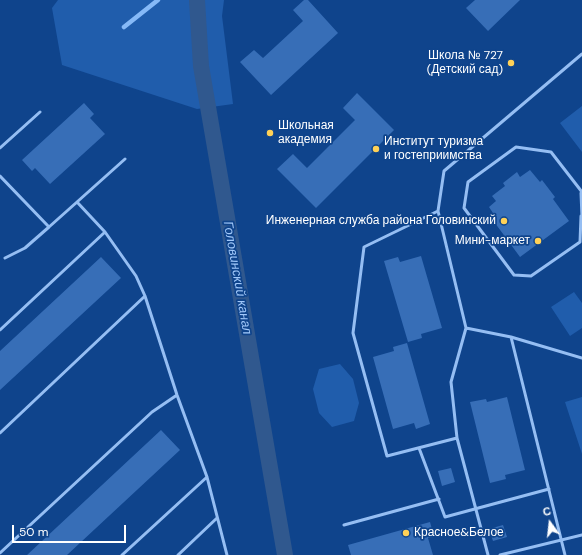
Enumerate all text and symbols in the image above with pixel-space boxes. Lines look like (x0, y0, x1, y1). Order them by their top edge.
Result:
place label: Школа № 727 (Детский сад) (427, 49, 503, 77)
marker: Школа № 727 (Детский сад) (506, 58, 516, 68)
place label: Школьная академия (278, 119, 334, 147)
marker: Школьная академия (265, 128, 275, 138)
place label: Институт туризма и гостеприимства (384, 135, 483, 163)
marker: Институт туризма и гостеприимства (371, 144, 381, 154)
place label: Инженерная служба района Головинский (266, 214, 496, 228)
marker: Инженерная служба района Головинский (499, 216, 509, 226)
water label: Головинский канал (219, 220, 255, 336)
place label: Мини-маркет (455, 234, 530, 248)
marker: Мини-маркет (533, 236, 543, 246)
north arrow (530, 503, 570, 543)
text: С (541, 504, 553, 519)
scale bar (14, 517, 128, 543)
text: 50 m (19, 524, 48, 540)
place label: Красное&Белое (414, 526, 504, 540)
marker: Красное&Белое (401, 528, 411, 538)

